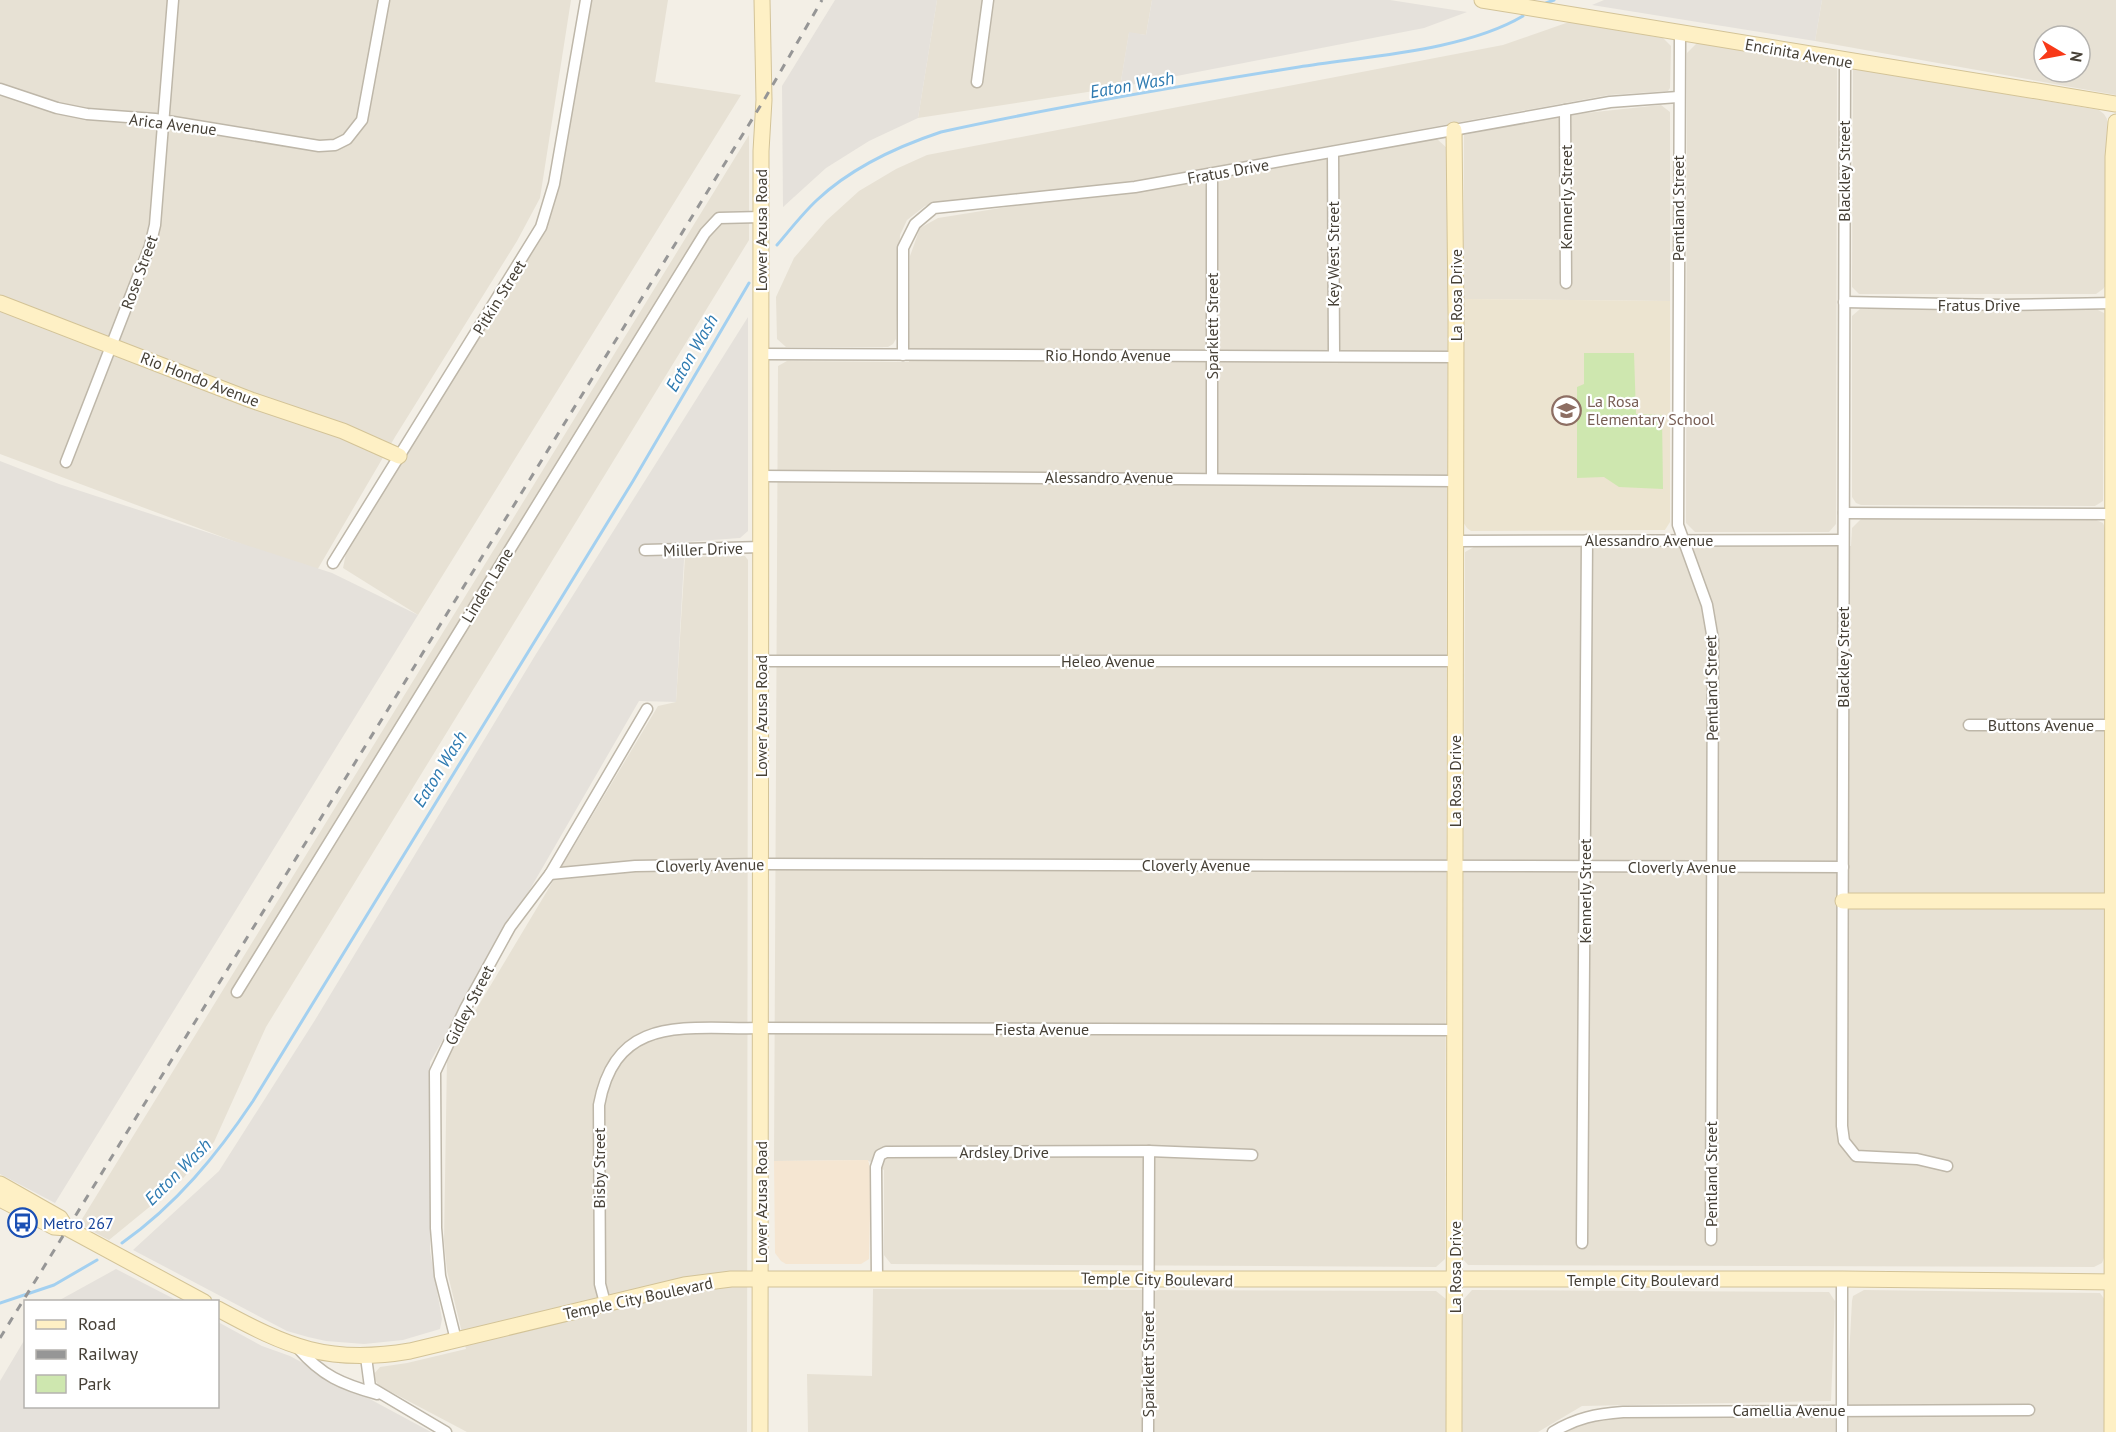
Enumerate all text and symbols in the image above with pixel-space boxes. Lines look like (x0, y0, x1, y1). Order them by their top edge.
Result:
north arrow (2032, 24, 2092, 84)
street label: Encinita Avenue (1744, 34, 1854, 72)
text: N (2066, 50, 2088, 64)
water label: Eaton Wash (1088, 66, 1176, 103)
street label: Arica Avenue (128, 109, 218, 139)
street label: Blackley Street (1834, 120, 1854, 222)
street label: Kennerly Street (1556, 144, 1576, 249)
street label: Fratus Drive (1186, 154, 1270, 188)
street label: Pentland Street (1668, 155, 1688, 261)
street label: Lower Azusa Road (751, 169, 771, 291)
street label: Key West Street (1323, 201, 1343, 307)
street label: Rose Street (116, 232, 162, 312)
street label: La Rosa Drive (1446, 249, 1466, 341)
street label: Pitkin Street (468, 255, 530, 338)
street label: Sparklett Street (1202, 272, 1222, 379)
street label: Fratus Drive (1938, 295, 2020, 315)
water label: Eaton Wash (660, 310, 723, 396)
street label: Rio Hondo Avenue (1045, 345, 1171, 365)
street label: Rio Hondo Avenue (138, 347, 262, 411)
place label: La Rosa Elementary School (1587, 391, 1715, 429)
school or university icon: La Rosa Elementary School (1550, 394, 1582, 426)
street label: Alessandro Avenue (1045, 467, 1173, 487)
street label: Alessandro Avenue (1585, 530, 1713, 550)
street label: Miller Drive (663, 538, 743, 560)
street label: Linden Lane (457, 544, 517, 626)
street label: Blackley Street (1833, 606, 1853, 708)
street label: Pentland Street (1700, 634, 1722, 741)
street label: Heleo Avenue (1061, 651, 1155, 671)
street label: Lower Azusa Road (751, 655, 771, 777)
street label: Buttons Avenue (1988, 715, 2094, 735)
water label: Eaton Wash (407, 726, 472, 811)
street label: La Rosa Drive (1445, 735, 1465, 827)
street label: Kennerly Street (1575, 838, 1595, 943)
street label: Cloverly Avenue (656, 854, 764, 876)
street label: Cloverly Avenue (1142, 855, 1250, 875)
street label: Cloverly Avenue (1628, 857, 1736, 877)
street label: Gidley Street (440, 961, 498, 1048)
street label: Fiesta Avenue (995, 1019, 1089, 1039)
street label: Pentland Street (1701, 1121, 1721, 1227)
street label: Bisby Street (589, 1127, 609, 1208)
water label: Eaton Wash (139, 1133, 216, 1210)
street label: Lower Azusa Road (751, 1141, 771, 1263)
street label: Ardsley Drive (959, 1142, 1049, 1162)
bus stop icon: Metro 267 (6, 1207, 38, 1239)
place label: Metro 267 (43, 1213, 114, 1233)
street label: La Rosa Drive (1445, 1221, 1465, 1313)
street label: Temple City Boulevard (1081, 1268, 1233, 1290)
street label: Temple City Boulevard (1567, 1270, 1719, 1290)
street label: Temple City Boulevard (561, 1272, 715, 1324)
legend (24, 1300, 219, 1408)
street label: Sparklett Street (1138, 1310, 1158, 1417)
text: Road (78, 1312, 116, 1335)
text: Railway (78, 1342, 139, 1365)
text: Park (78, 1372, 111, 1395)
street label: Camellia Avenue (1732, 1400, 1846, 1420)

